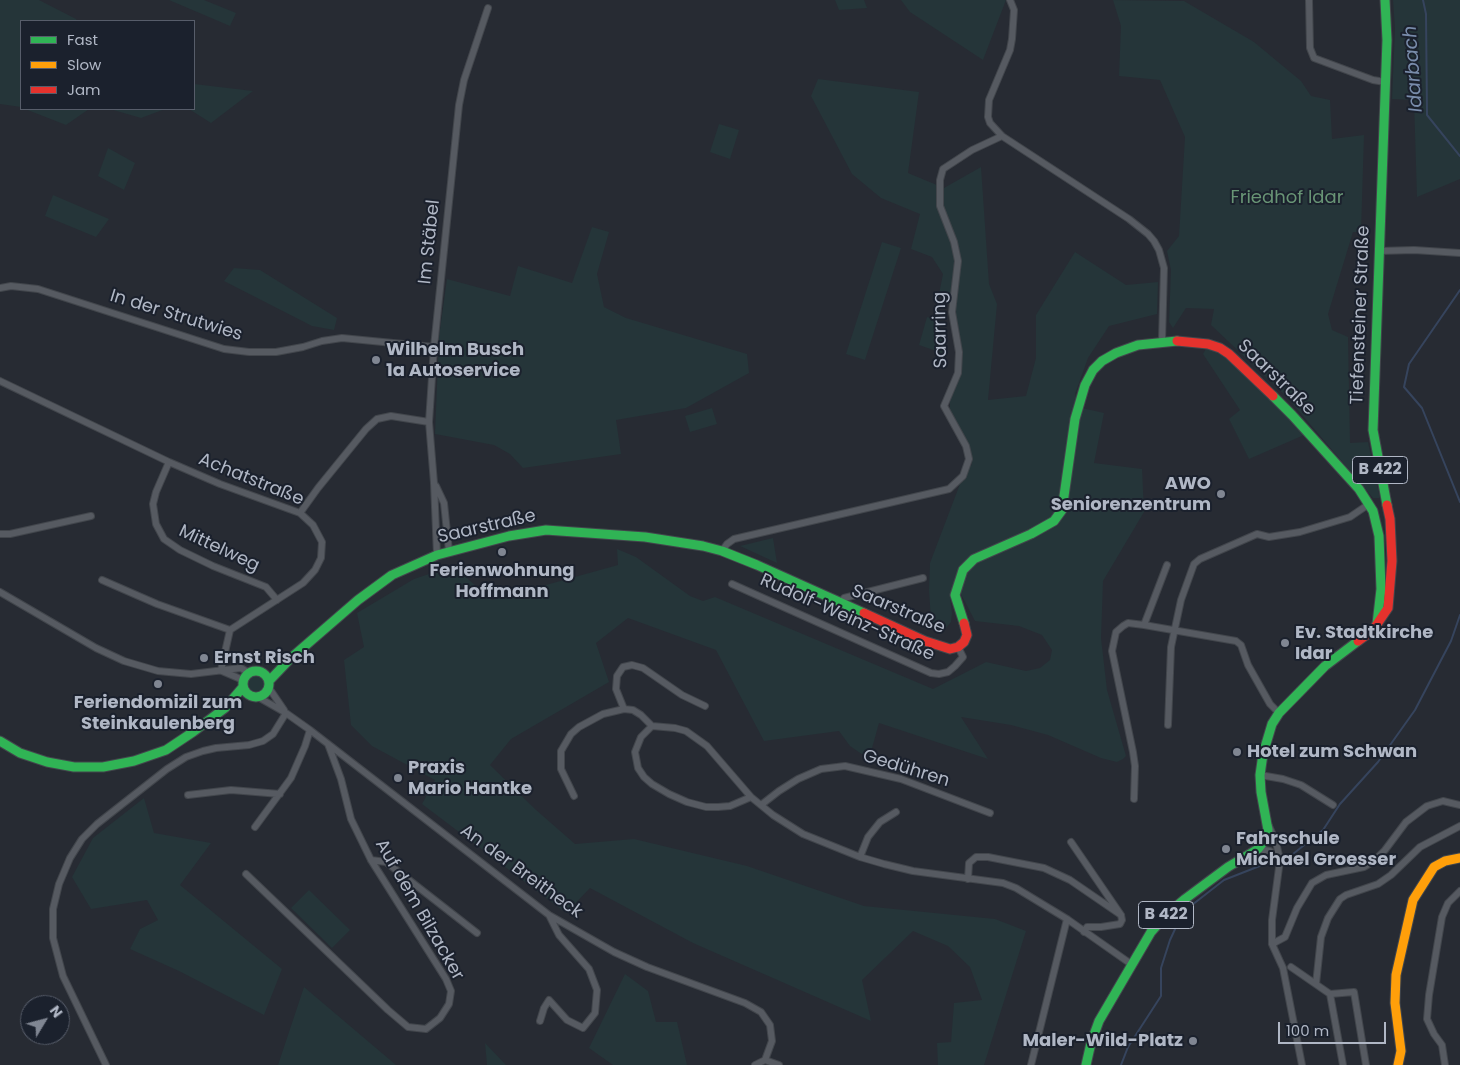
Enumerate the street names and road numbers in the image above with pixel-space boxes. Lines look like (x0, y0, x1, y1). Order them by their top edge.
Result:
street label: Im Stäbel (415, 199, 445, 285)
street label: Tiefensteiner Straße (1347, 225, 1375, 405)
street label: In der Strutwies (107, 286, 245, 346)
street label: Saarring (930, 292, 952, 368)
street label: Saarstraße (1233, 336, 1319, 420)
street label: Achatstraße (195, 449, 307, 511)
road number: B 422 (1352, 456, 1408, 484)
street label: Saarstraße (436, 505, 538, 549)
street label: Mittelweg (175, 521, 263, 577)
street label: Rudolf-Weinz-Straße (756, 570, 938, 666)
street label: Saarstraße (848, 581, 948, 639)
street label: Gedühren (860, 746, 952, 792)
street label: An der Breitheck (456, 820, 586, 924)
street label: Auf dem Bilzacker (370, 836, 468, 984)
road number: B 422 (1138, 902, 1194, 928)

